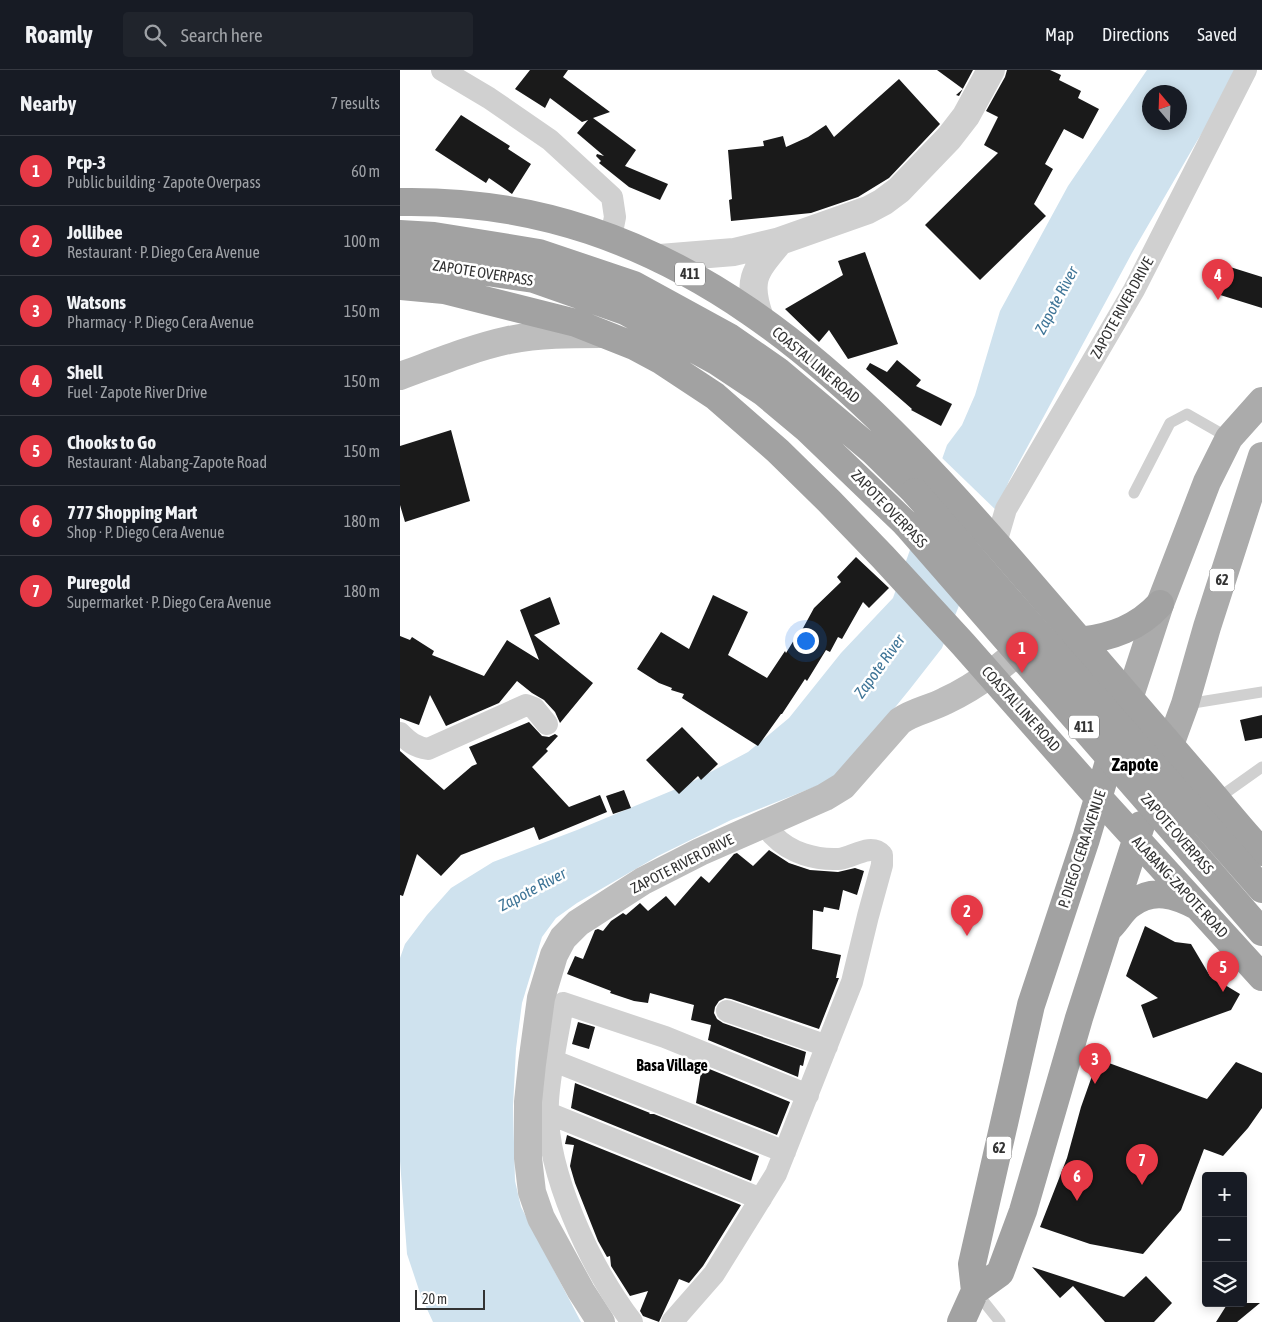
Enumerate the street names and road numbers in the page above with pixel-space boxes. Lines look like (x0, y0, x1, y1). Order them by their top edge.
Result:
street label: ZAPOTE RIVER DRIVE (1087, 254, 1157, 361)
street label: ZAPOTE OVERPASS (432, 256, 535, 289)
road number: 411 (675, 262, 705, 285)
street label: COASTAL LINE ROAD (769, 323, 863, 406)
street label: ZAPOTE OVERPASS (848, 466, 931, 551)
road number: 62 (1210, 568, 1234, 592)
street label: COASTAL LINE ROAD (979, 663, 1064, 755)
road number: 411 (1069, 716, 1099, 739)
street label: P. DIEGO CERA AVENUE (1054, 787, 1109, 910)
street label: ZAPOTE OVERPASS (1138, 790, 1217, 878)
street label: ZAPOTE RIVER DRIVE (628, 830, 737, 897)
street label: ALABANG-ZAPOTE ROAD (1129, 832, 1232, 941)
road number: 62 (986, 1136, 1012, 1160)

